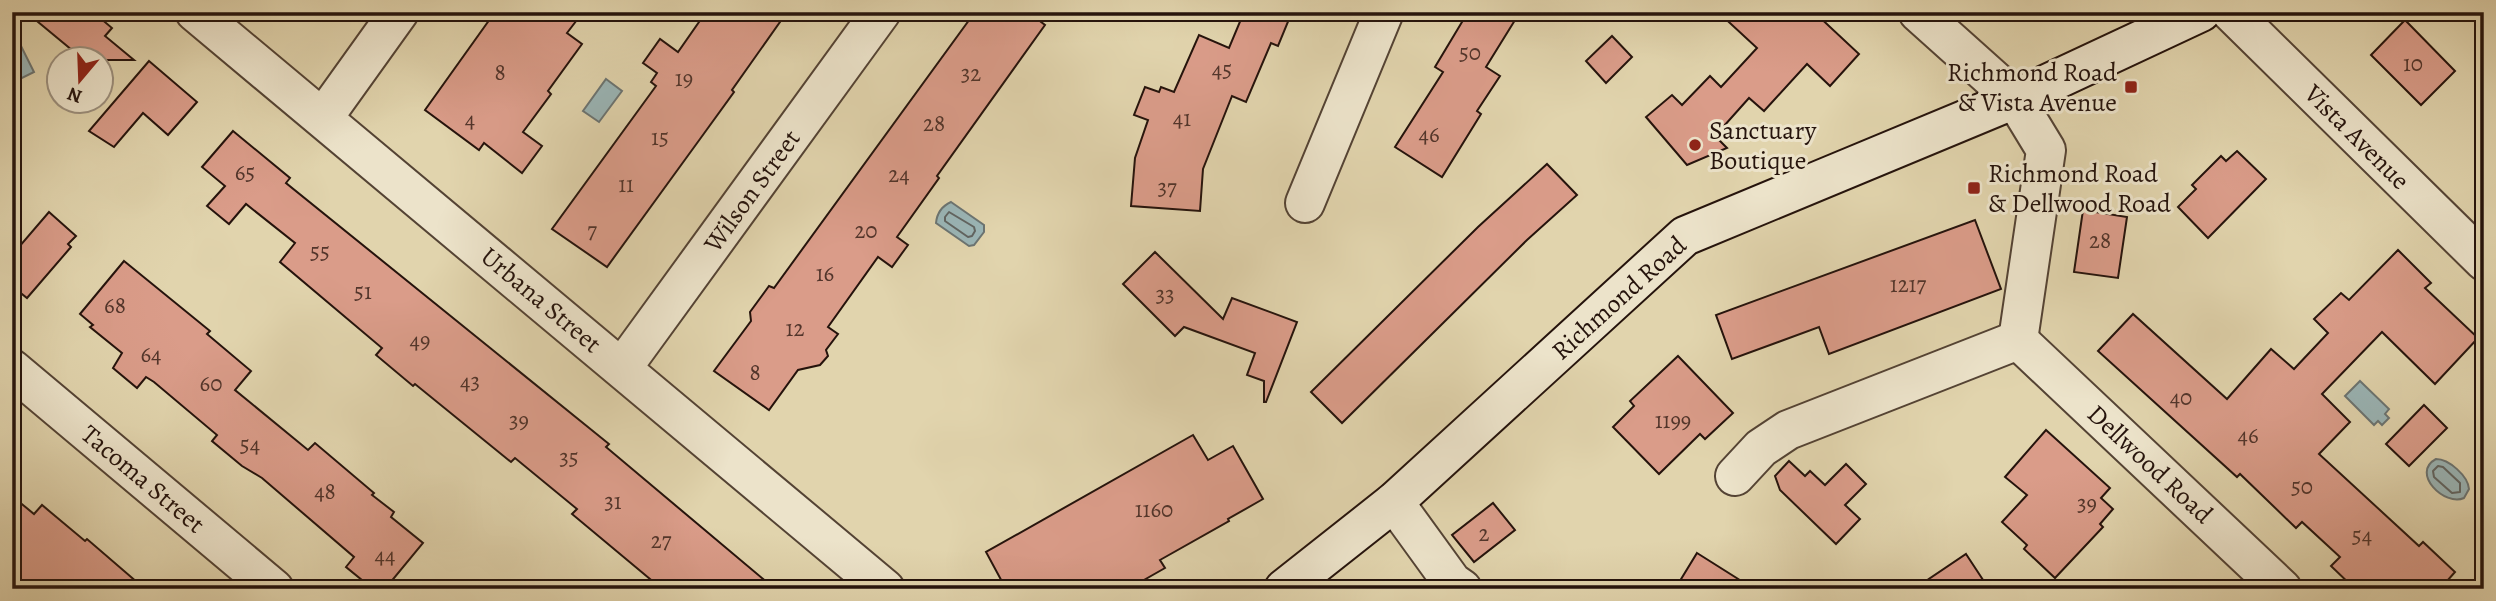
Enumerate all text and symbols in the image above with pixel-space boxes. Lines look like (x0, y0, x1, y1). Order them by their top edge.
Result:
house number: 50 (1459, 37, 1481, 68)
north arrow (46, 46, 116, 116)
house number: 10 (2403, 48, 2423, 79)
house number: 45 (1212, 54, 1232, 85)
place label: Richmond Road & Vista Avenue (1947, 55, 2117, 120)
house number: 8 (494, 57, 506, 88)
house number: 32 (961, 58, 981, 89)
house number: 19 (675, 63, 693, 94)
street label: Vista Avenue (2296, 76, 2417, 197)
marker: Richmond Road & Vista Avenue (2123, 79, 2139, 95)
text: N (64, 81, 86, 110)
house number: 41 (1173, 103, 1191, 134)
house number: 4 (465, 104, 475, 135)
house number: 28 (923, 108, 945, 139)
place label: Sanctuary Boutique (1709, 113, 1817, 178)
house number: 46 (1418, 119, 1440, 150)
house number: 15 (651, 122, 669, 153)
street label: Wilson Street (695, 122, 809, 260)
marker: Sanctuary Boutique (1687, 137, 1703, 153)
place label: Richmond Road & Dellwood Road (1988, 156, 2171, 221)
house number: 65 (235, 157, 255, 188)
house number: 24 (888, 159, 910, 190)
house number: 11 (618, 169, 634, 200)
house number: 37 (1157, 172, 1177, 203)
marker: Richmond Road & Dellwood Road (1966, 180, 1982, 196)
house number: 7 (587, 215, 597, 246)
house number: 20 (854, 215, 878, 246)
house number: 28 (2089, 225, 2111, 256)
street label: Richmond Road (1544, 228, 1694, 368)
house number: 55 (310, 236, 330, 267)
street label: Urbana Street (473, 239, 609, 361)
house number: 16 (816, 258, 834, 289)
house number: 1217 (1890, 269, 1926, 300)
house number: 51 (354, 276, 372, 307)
house number: 33 (1155, 279, 1175, 310)
house number: 68 (104, 290, 126, 321)
house number: 12 (786, 313, 804, 344)
house number: 49 (410, 325, 430, 356)
house number: 64 (140, 339, 162, 370)
house number: 8 (749, 357, 761, 388)
house number: 43 (460, 366, 480, 397)
house number: 60 (200, 368, 222, 399)
house number: 40 (2170, 382, 2192, 413)
street label: Dellwood Road (2080, 397, 2220, 531)
house number: 39 (509, 405, 529, 436)
house number: 1199 (1655, 405, 1691, 436)
street label: Tacoma Street (74, 417, 213, 541)
house number: 46 (2237, 420, 2259, 451)
house number: 54 (240, 429, 260, 460)
house number: 35 (559, 442, 579, 473)
house number: 50 (2291, 471, 2313, 502)
house number: 48 (314, 476, 336, 507)
house number: 31 (604, 486, 622, 517)
house number: 39 (2077, 488, 2097, 519)
house number: 1160 (1135, 494, 1173, 525)
house number: 2 (1479, 518, 1490, 549)
house number: 54 (2352, 520, 2372, 551)
house number: 27 (651, 525, 672, 556)
house number: 44 (375, 540, 395, 571)

